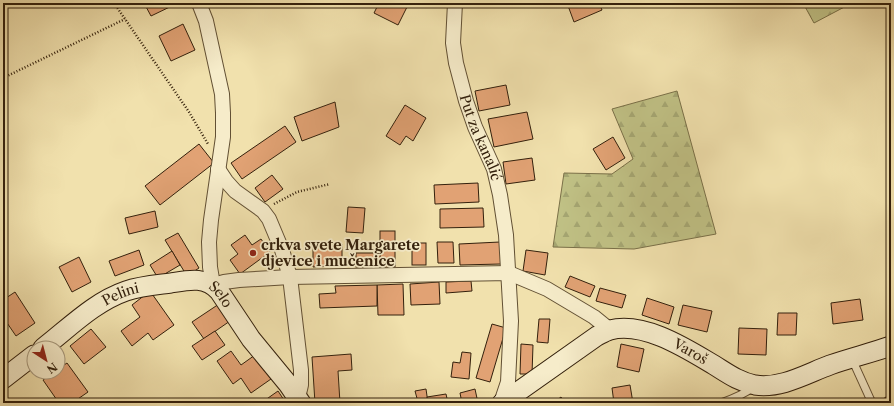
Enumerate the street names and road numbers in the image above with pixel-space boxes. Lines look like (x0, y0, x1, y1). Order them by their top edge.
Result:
street label: Put za kanalić (456, 92, 505, 183)
street label: Selo (205, 277, 237, 311)
street label: Pelini (99, 279, 140, 310)
street label: Varoš (670, 334, 711, 368)

